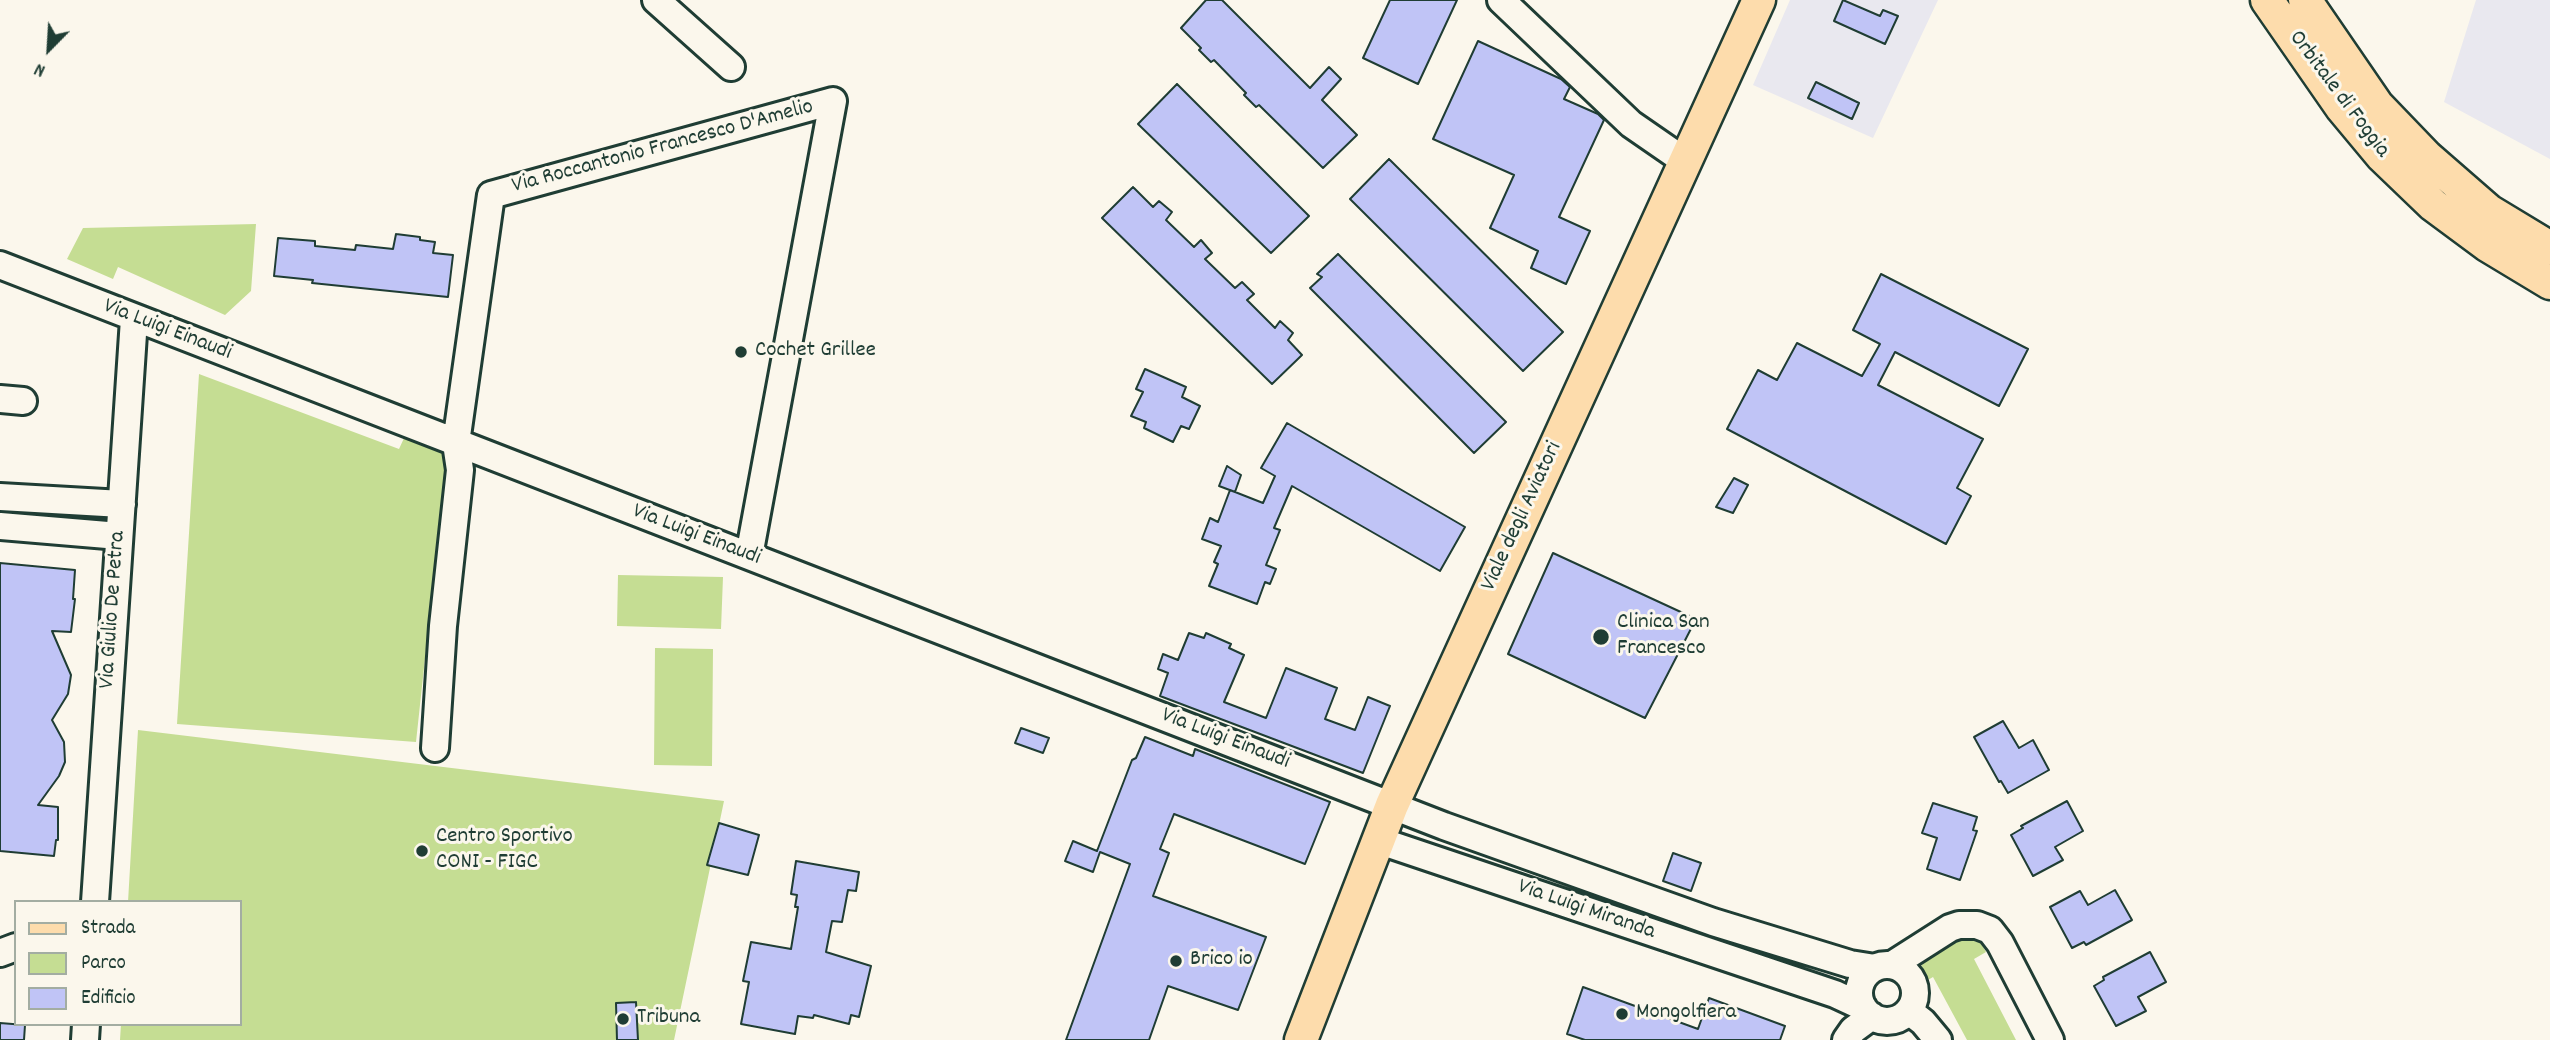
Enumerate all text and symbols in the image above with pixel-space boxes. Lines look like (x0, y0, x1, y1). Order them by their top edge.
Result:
north arrow (14, 14, 84, 84)
street label: Orbitale di Foggia (2281, 26, 2395, 164)
text: N (30, 54, 50, 83)
street label: Via Roccantonio Francesco D'Amelio (509, 94, 817, 202)
street label: Via Luigi Einaudi (99, 294, 235, 368)
place label: Cochet Grillee (755, 338, 876, 366)
marker: Cochet Grillee (733, 344, 749, 360)
street label: Viale degli Aviatori (1476, 438, 1570, 596)
street label: Via Luigi Einaudi (628, 499, 764, 573)
street label: Via Giulio De Petra (95, 530, 133, 690)
place label: Clinica San Francesco (1617, 610, 1710, 664)
marker: Clinica San Francesco (1591, 627, 1611, 647)
street label: Via Luigi Einaudi (1157, 703, 1293, 777)
place label: Centro Sportivo CONI - FIGC (436, 824, 573, 878)
marker: Centro Sportivo CONI - FIGC (414, 843, 430, 859)
street label: Via Luigi Miranda (1514, 875, 1658, 947)
legend (14, 900, 242, 1026)
text: Strada (81, 914, 135, 944)
place label: Brico io (1190, 947, 1253, 975)
text: Parco (81, 949, 126, 979)
marker: Brico io (1168, 953, 1184, 969)
text: Edificio (81, 984, 136, 1014)
place label: Mongolfiera (1636, 1000, 1736, 1028)
place label: Tribuna (637, 1005, 700, 1033)
marker: Mongolfiera (1614, 1006, 1630, 1022)
marker: Tribuna (615, 1011, 631, 1027)

